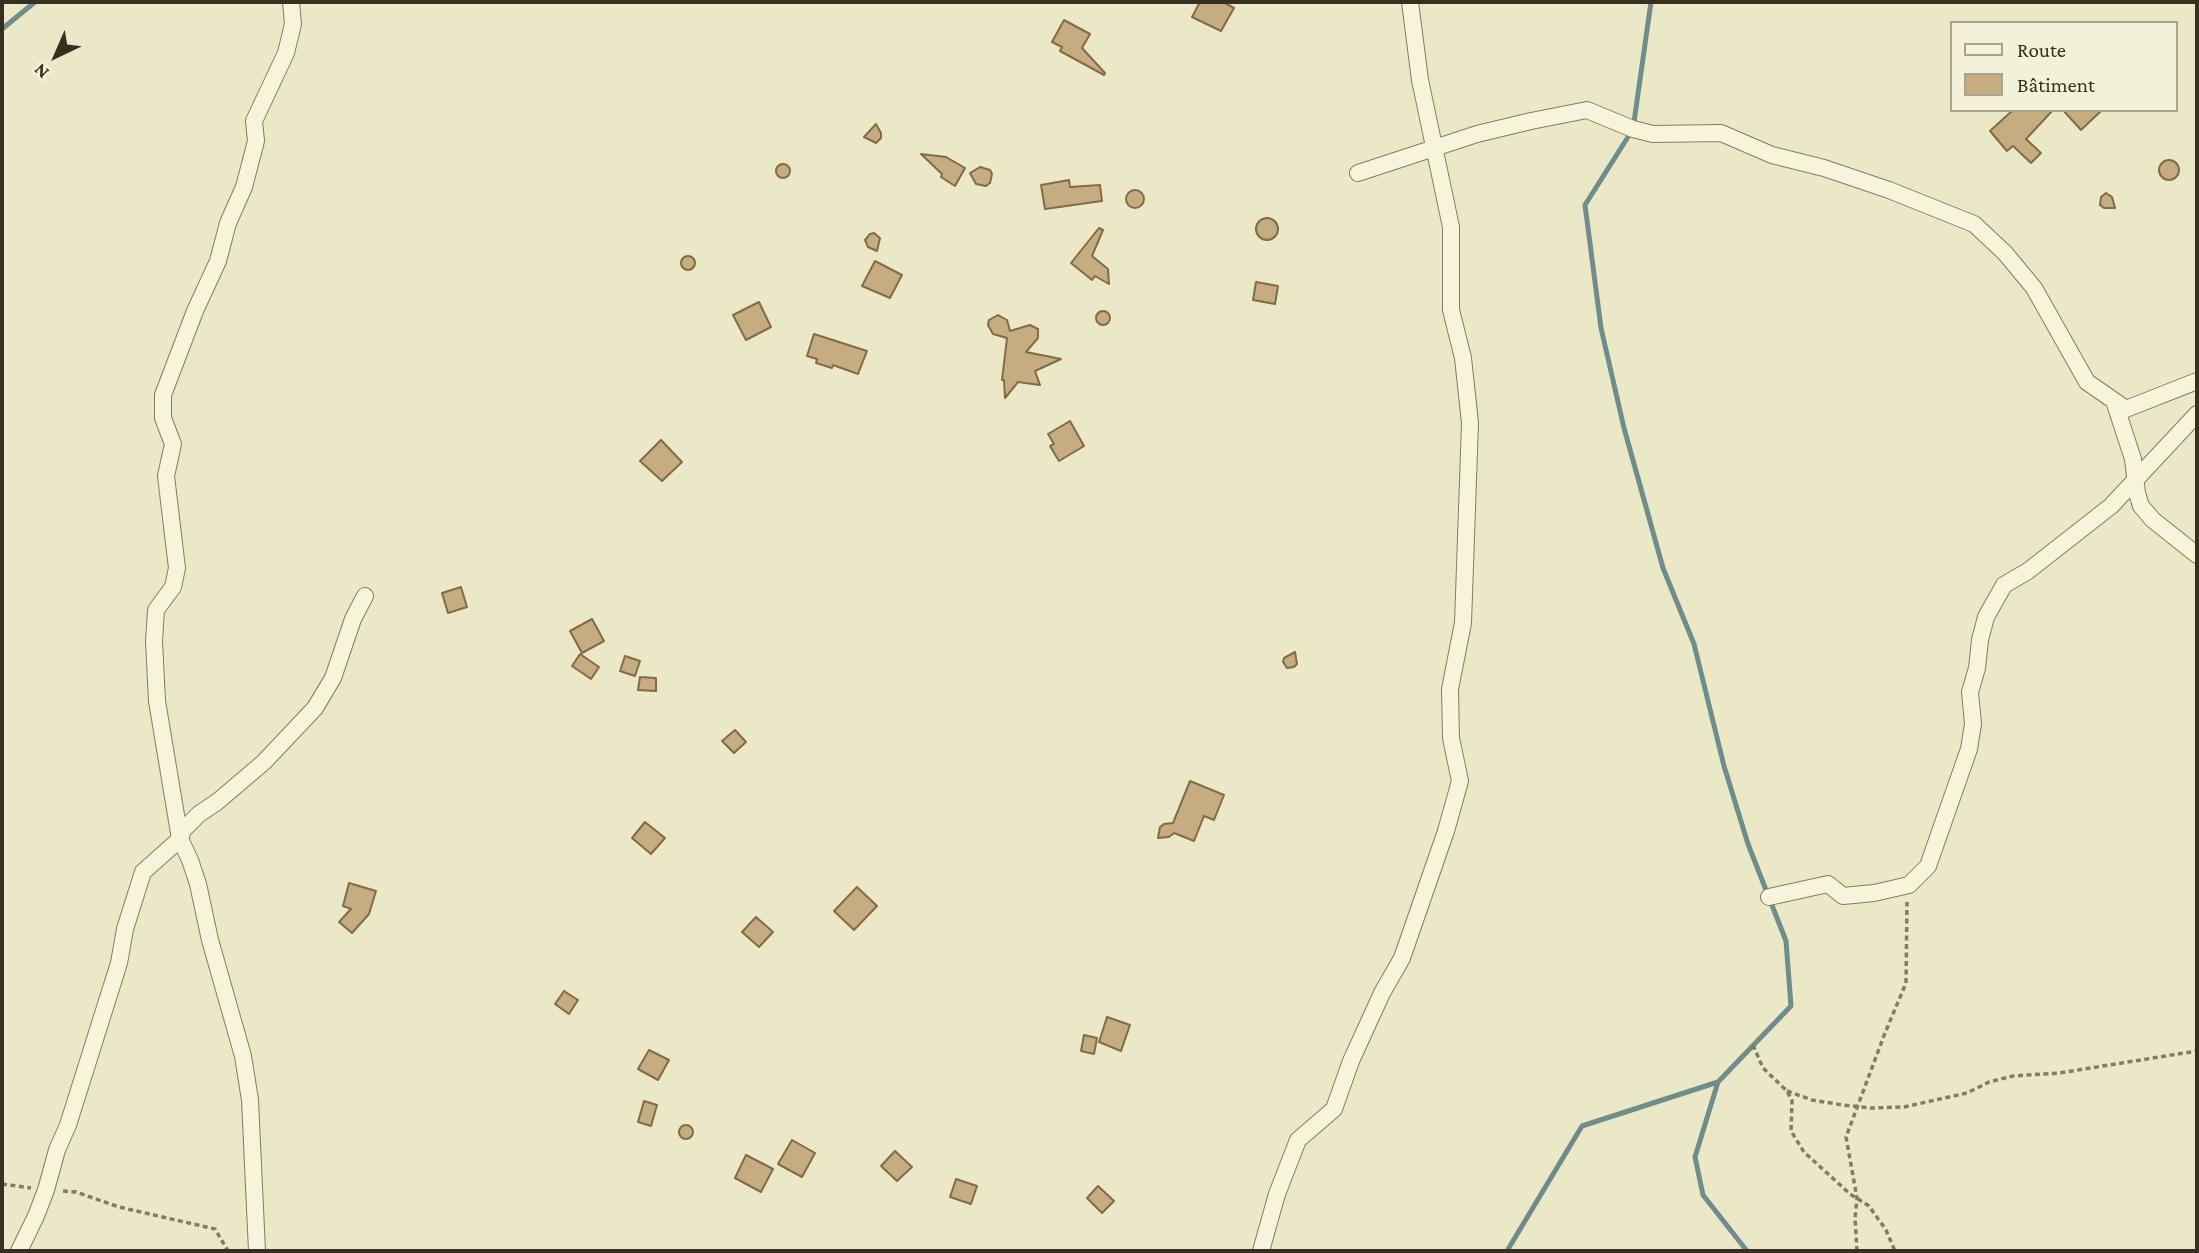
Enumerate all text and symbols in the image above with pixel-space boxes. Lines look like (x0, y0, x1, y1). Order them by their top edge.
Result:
north arrow (21, 21, 91, 91)
legend (1951, 21, 2178, 112)
text: Route (2017, 38, 2066, 62)
text: N (29, 59, 53, 84)
text: Bâtiment (2017, 73, 2095, 97)

